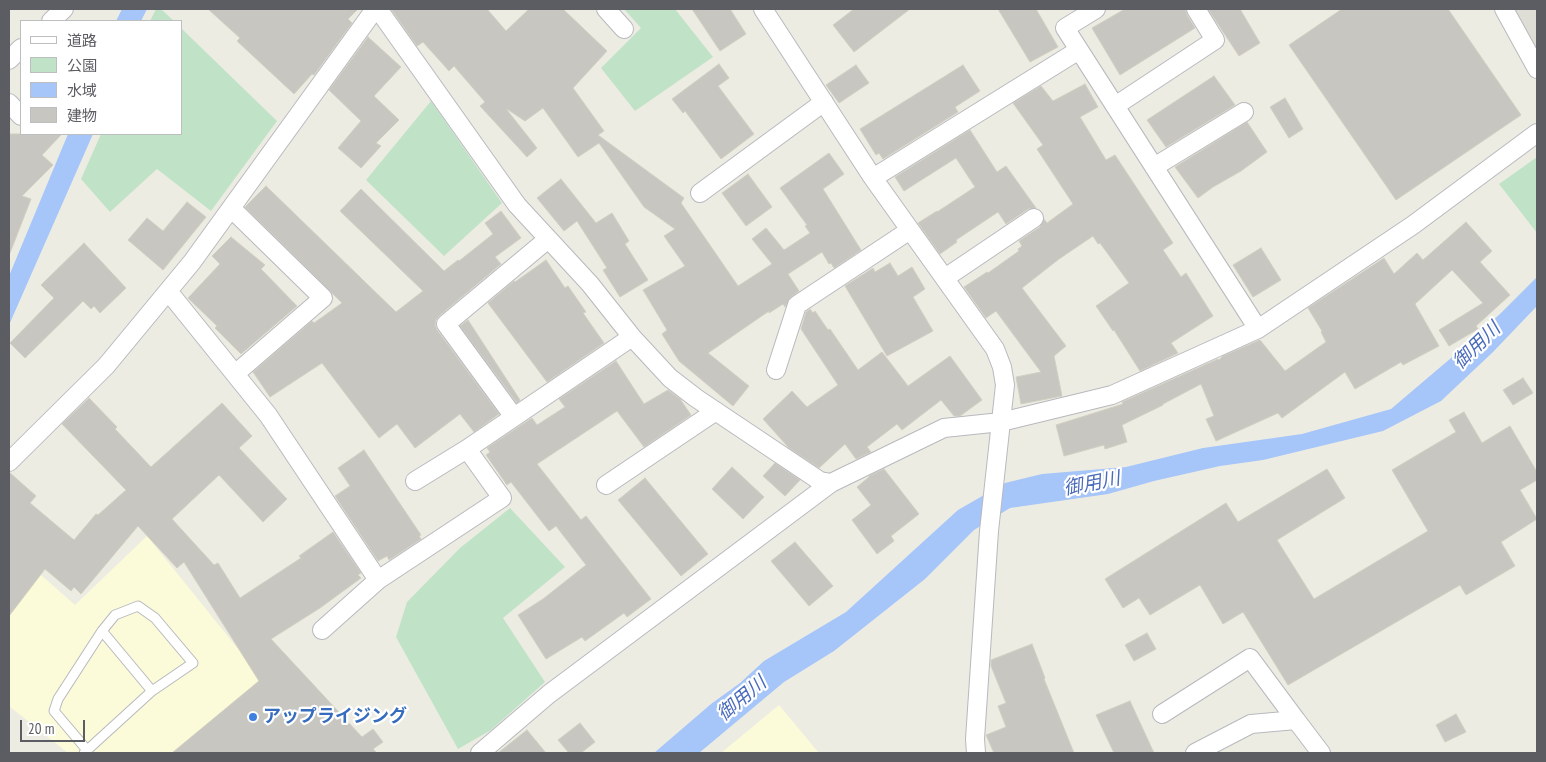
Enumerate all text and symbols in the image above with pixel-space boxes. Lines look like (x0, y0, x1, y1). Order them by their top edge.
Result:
legend (20, 20, 182, 135)
text: 道路 (67, 31, 97, 50)
text: 公園 (67, 56, 97, 75)
text: 水域 (67, 81, 97, 100)
text: 建物 (67, 106, 97, 125)
water label: 御用川 (1449, 318, 1505, 374)
water label: 御用川 (1062, 467, 1122, 501)
water label: 御用川 (713, 672, 771, 726)
place label: アップライジング (263, 706, 407, 728)
scale bar (22, 710, 88, 742)
marker: アップライジング (247, 711, 259, 723)
text: 20 m (28, 719, 54, 738)

